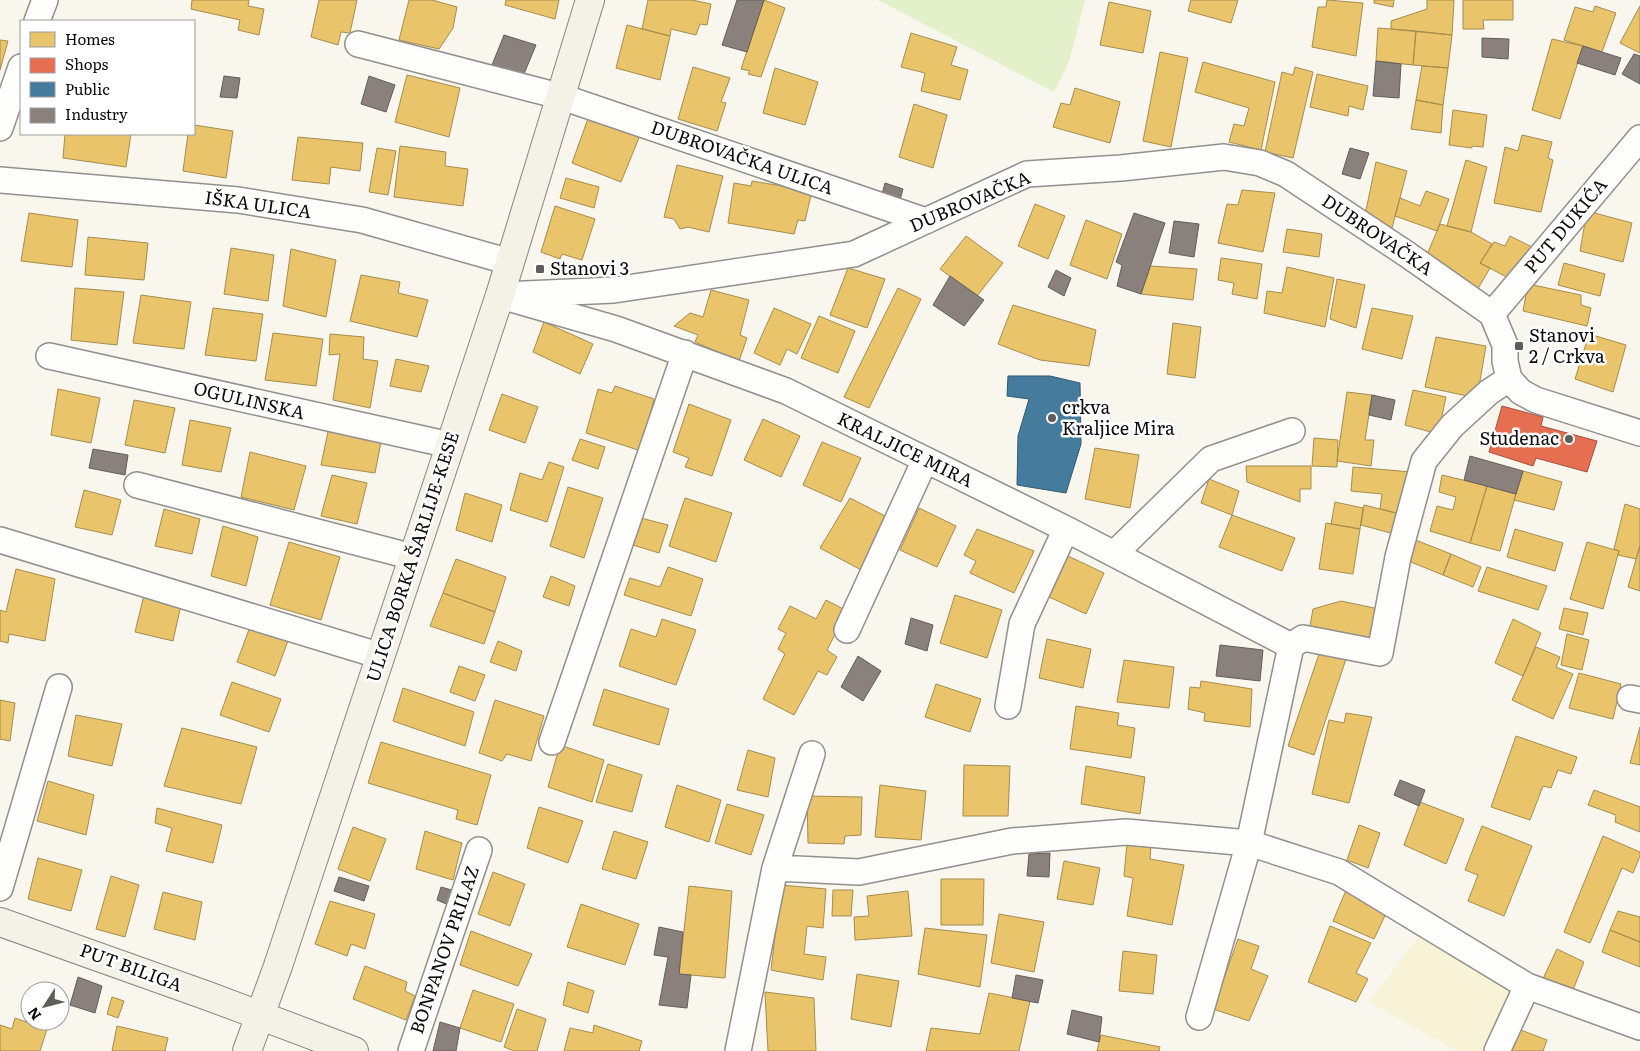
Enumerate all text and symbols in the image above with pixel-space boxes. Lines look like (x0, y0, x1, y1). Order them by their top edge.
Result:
legend (20, 20, 195, 135)
text: Homes (65, 27, 115, 50)
text: Shops (65, 52, 108, 75)
text: Public (65, 77, 110, 100)
text: Industry (65, 102, 128, 125)
street label: DUBROVAČKA ULICA (648, 113, 837, 201)
street label: DUBROVAČKA (905, 163, 1034, 238)
street label: PUT DUKIĆA (1517, 172, 1613, 279)
street label: IŠKA ULICA (203, 183, 313, 224)
street label: DUBROVAČKA (1317, 186, 1439, 281)
place label: Stanovi 3 (550, 254, 629, 281)
marker: Stanovi 3 (534, 263, 546, 275)
place label: Stanovi 2 / Crkva (1529, 321, 1605, 369)
marker: Stanovi 2 / Crkva (1513, 340, 1525, 352)
street label: OGULINSKA (191, 374, 308, 425)
place label: crkva Kraljice Mira (1062, 393, 1175, 441)
street label: KRALJICE MIRA (833, 404, 978, 493)
marker: crkva Kraljice Mira (1046, 412, 1058, 424)
place label: Studenac (1479, 424, 1559, 451)
street label: ULICA BORKA ŠARLIJE-KESE (358, 428, 465, 685)
marker: Studenac (1563, 433, 1575, 445)
street label: BONPANOV PRILAZ (402, 862, 485, 1037)
street label: PUT BILIGA (77, 936, 186, 998)
north arrow (20, 981, 70, 1031)
text: N (22, 1003, 45, 1025)

